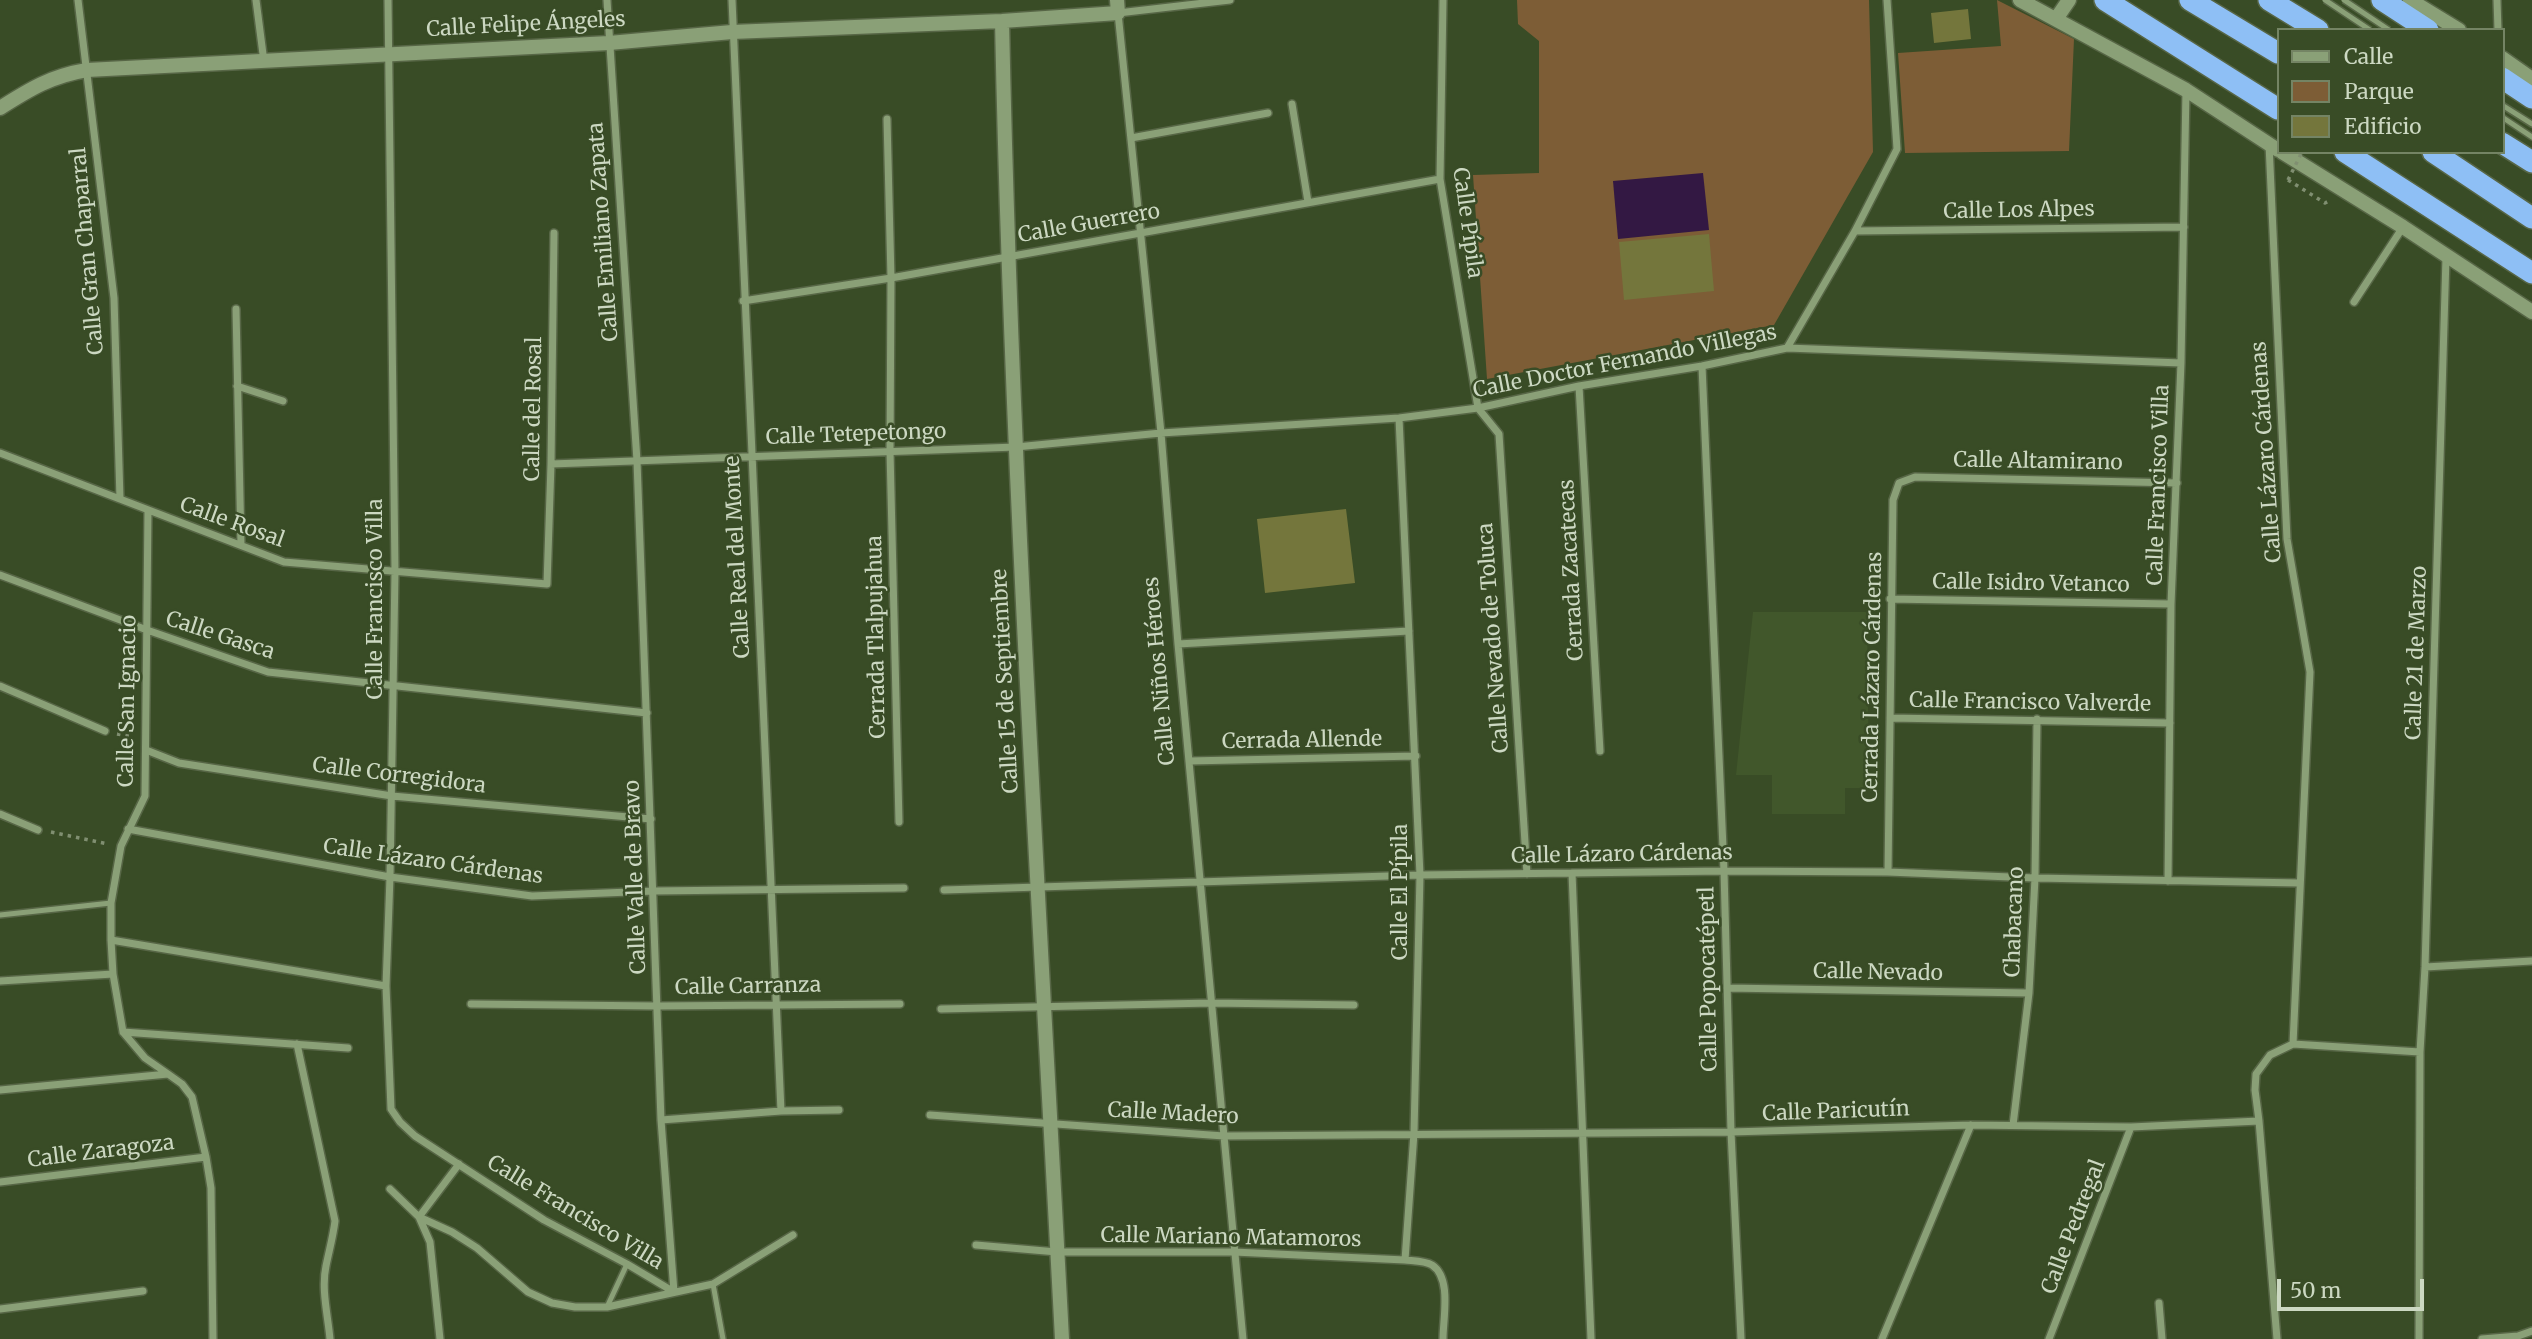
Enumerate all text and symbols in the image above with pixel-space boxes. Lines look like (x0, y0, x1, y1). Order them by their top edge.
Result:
street label: Calle Felipe Ángeles (426, 7, 626, 43)
legend (2276, 28, 2504, 154)
text: Calle (2344, 43, 2393, 70)
text: Parque (2344, 78, 2414, 105)
text: Edificio (2344, 113, 2421, 140)
street label: Calle Emiliano Zapata (584, 122, 624, 342)
street label: Calle Gran Chaparral (66, 146, 110, 356)
street label: Calle Pípila (1447, 166, 1487, 280)
street label: Calle Los Alpes (1943, 197, 2095, 225)
street label: Calle Guerrero (1016, 199, 1162, 249)
street label: Calle Doctor Fernando Villegas (1471, 320, 1779, 404)
street label: Calle del Rosal (520, 336, 548, 482)
street label: Calle Lázaro Cárdenas (2247, 341, 2287, 563)
street label: Calle Francisco Villa (2143, 384, 2175, 586)
street label: Calle Tetepetongo (765, 419, 947, 451)
street label: Calle Altamirano (1953, 448, 2123, 476)
street label: Calle Real del Monte (720, 455, 756, 659)
street label: Cerrada Zacatecas (1555, 479, 1589, 661)
street label: Calle Rosal (176, 492, 288, 554)
street label: Calle Francisco Villa (363, 498, 389, 700)
street label: Calle Nevado de Toluca (1473, 522, 1515, 754)
street label: Cerrada Tlalpujahua (863, 535, 891, 739)
street label: Cerrada Lázaro Cárdenas (1858, 551, 1888, 803)
street label: Calle 21 de Marzo (2401, 565, 2433, 741)
street label: Calle 15 de Septiembre (988, 568, 1024, 794)
street label: Calle Isidro Vetanco (1932, 570, 2130, 598)
street label: Calle Niños Héroes (1139, 576, 1181, 766)
street label: Calle Gasca (162, 607, 278, 665)
street label: Calle San Ignacio (114, 615, 142, 787)
street label: Calle Francisco Valverde (1909, 688, 2151, 718)
street label: Cerrada Allende (1222, 727, 1382, 755)
street label: Calle Corregidora (311, 753, 487, 799)
street label: Calle Valle de Bravo (620, 779, 652, 975)
street label: Calle El Pípila (1388, 824, 1414, 960)
street label: Calle Lázaro Cárdenas (322, 834, 544, 890)
street label: Calle Lázaro Cárdenas (1511, 840, 1733, 870)
street label: Chabacano (2000, 866, 2030, 978)
street label: Calle Popocatépetl (1695, 886, 1723, 1072)
street label: Calle Nevado (1813, 959, 1943, 987)
street label: Calle Carranza (675, 973, 821, 1001)
street label: Calle Paricutín (1762, 1097, 1910, 1127)
street label: Calle Madero (1107, 1098, 1239, 1130)
street label: Calle Zaragoza (26, 1131, 176, 1173)
street label: Calle Francisco Villa (482, 1150, 668, 1276)
street label: Calle Pedregal (2037, 1156, 2111, 1298)
street label: Calle Mariano Matamoros (1100, 1223, 1362, 1253)
scale bar (2280, 1266, 2427, 1310)
text: 50 m (2290, 1277, 2341, 1304)

